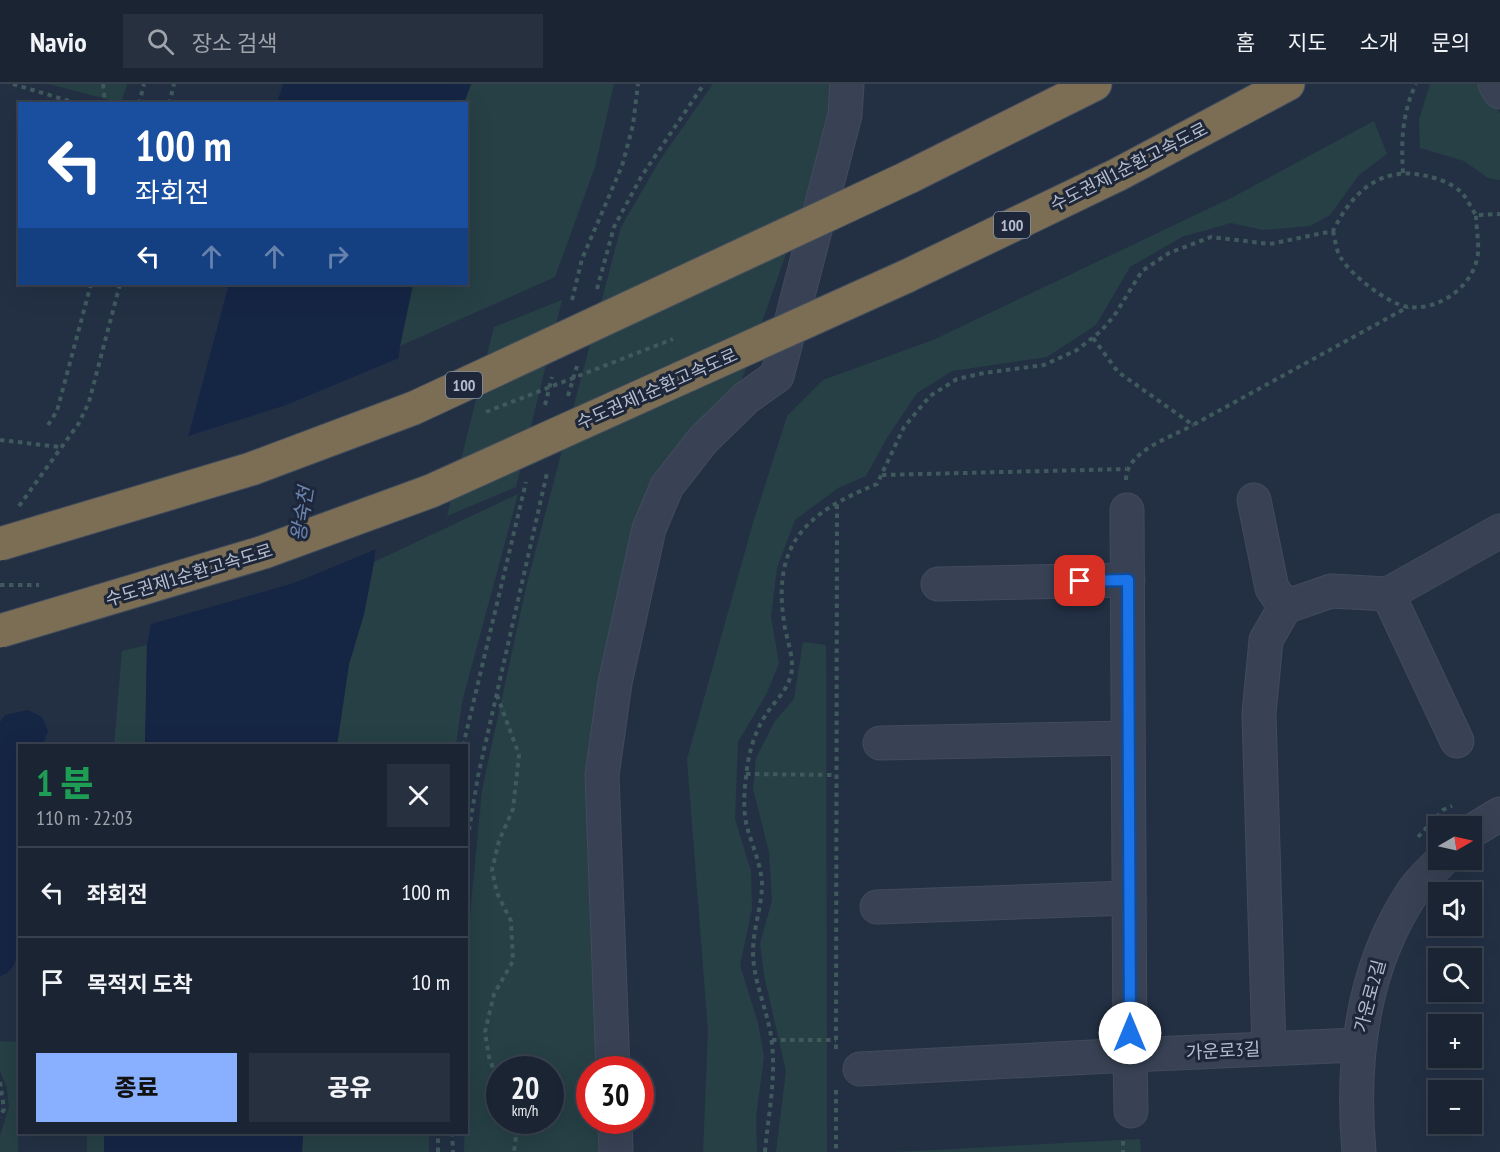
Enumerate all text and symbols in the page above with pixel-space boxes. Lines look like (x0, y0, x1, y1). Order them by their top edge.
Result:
search box (123, 14, 543, 68)
text: Navio (30, 23, 87, 60)
icon: search (144, 25, 177, 58)
text: 장소 검색 (192, 29, 277, 57)
text: 홈 (1236, 29, 1255, 56)
text: 지도 (1288, 29, 1327, 56)
text: 소개 (1360, 29, 1398, 56)
text: 문의 (1431, 29, 1470, 56)
street label: 수도권제1순환고속도로 (1046, 117, 1211, 216)
text: 100 m (135, 118, 232, 173)
icon: left (36, 126, 114, 204)
text: 좌회전 (135, 175, 210, 209)
road number: 100 (994, 212, 1030, 238)
icon: left (132, 240, 165, 273)
icon: ahead (195, 240, 228, 273)
icon: ahead (258, 240, 291, 273)
icon: right (321, 240, 354, 273)
street label: 수도권제1순환고속도로 (573, 343, 741, 434)
road number: 100 (446, 372, 482, 398)
water label: 왕숙천 (285, 482, 320, 543)
street label: 수도권제1순환고속도로 (102, 538, 275, 611)
pin (1054, 555, 1105, 606)
icon: arrive (1063, 564, 1096, 597)
text: 1 분 (36, 759, 94, 806)
button: close (387, 764, 450, 827)
text: 110 m · 22:03 (36, 805, 133, 831)
north arrow (1428, 816, 1482, 870)
map controls (1428, 816, 1482, 1134)
icon: left (36, 876, 69, 909)
text: 100 m (401, 878, 450, 906)
text: 좌회전 (87, 880, 148, 908)
button: sound (1428, 882, 1482, 936)
button: search (1428, 948, 1482, 1002)
street label: 가운로2길 (1349, 957, 1390, 1035)
icon: arrive (36, 966, 69, 999)
text: 10 m (411, 968, 450, 996)
text: 목적지 도착 (87, 970, 193, 998)
position arrow (1098, 1001, 1162, 1065)
button: + (1428, 1014, 1482, 1068)
street label: 가운로3길 (1185, 1037, 1261, 1064)
button: 종료 (36, 1053, 237, 1122)
button: 공유 (249, 1053, 450, 1122)
speed limit sign: 30 (576, 1056, 654, 1134)
text: 20 (511, 1068, 539, 1107)
button: − (1428, 1080, 1482, 1134)
text: km/h (512, 1101, 538, 1120)

